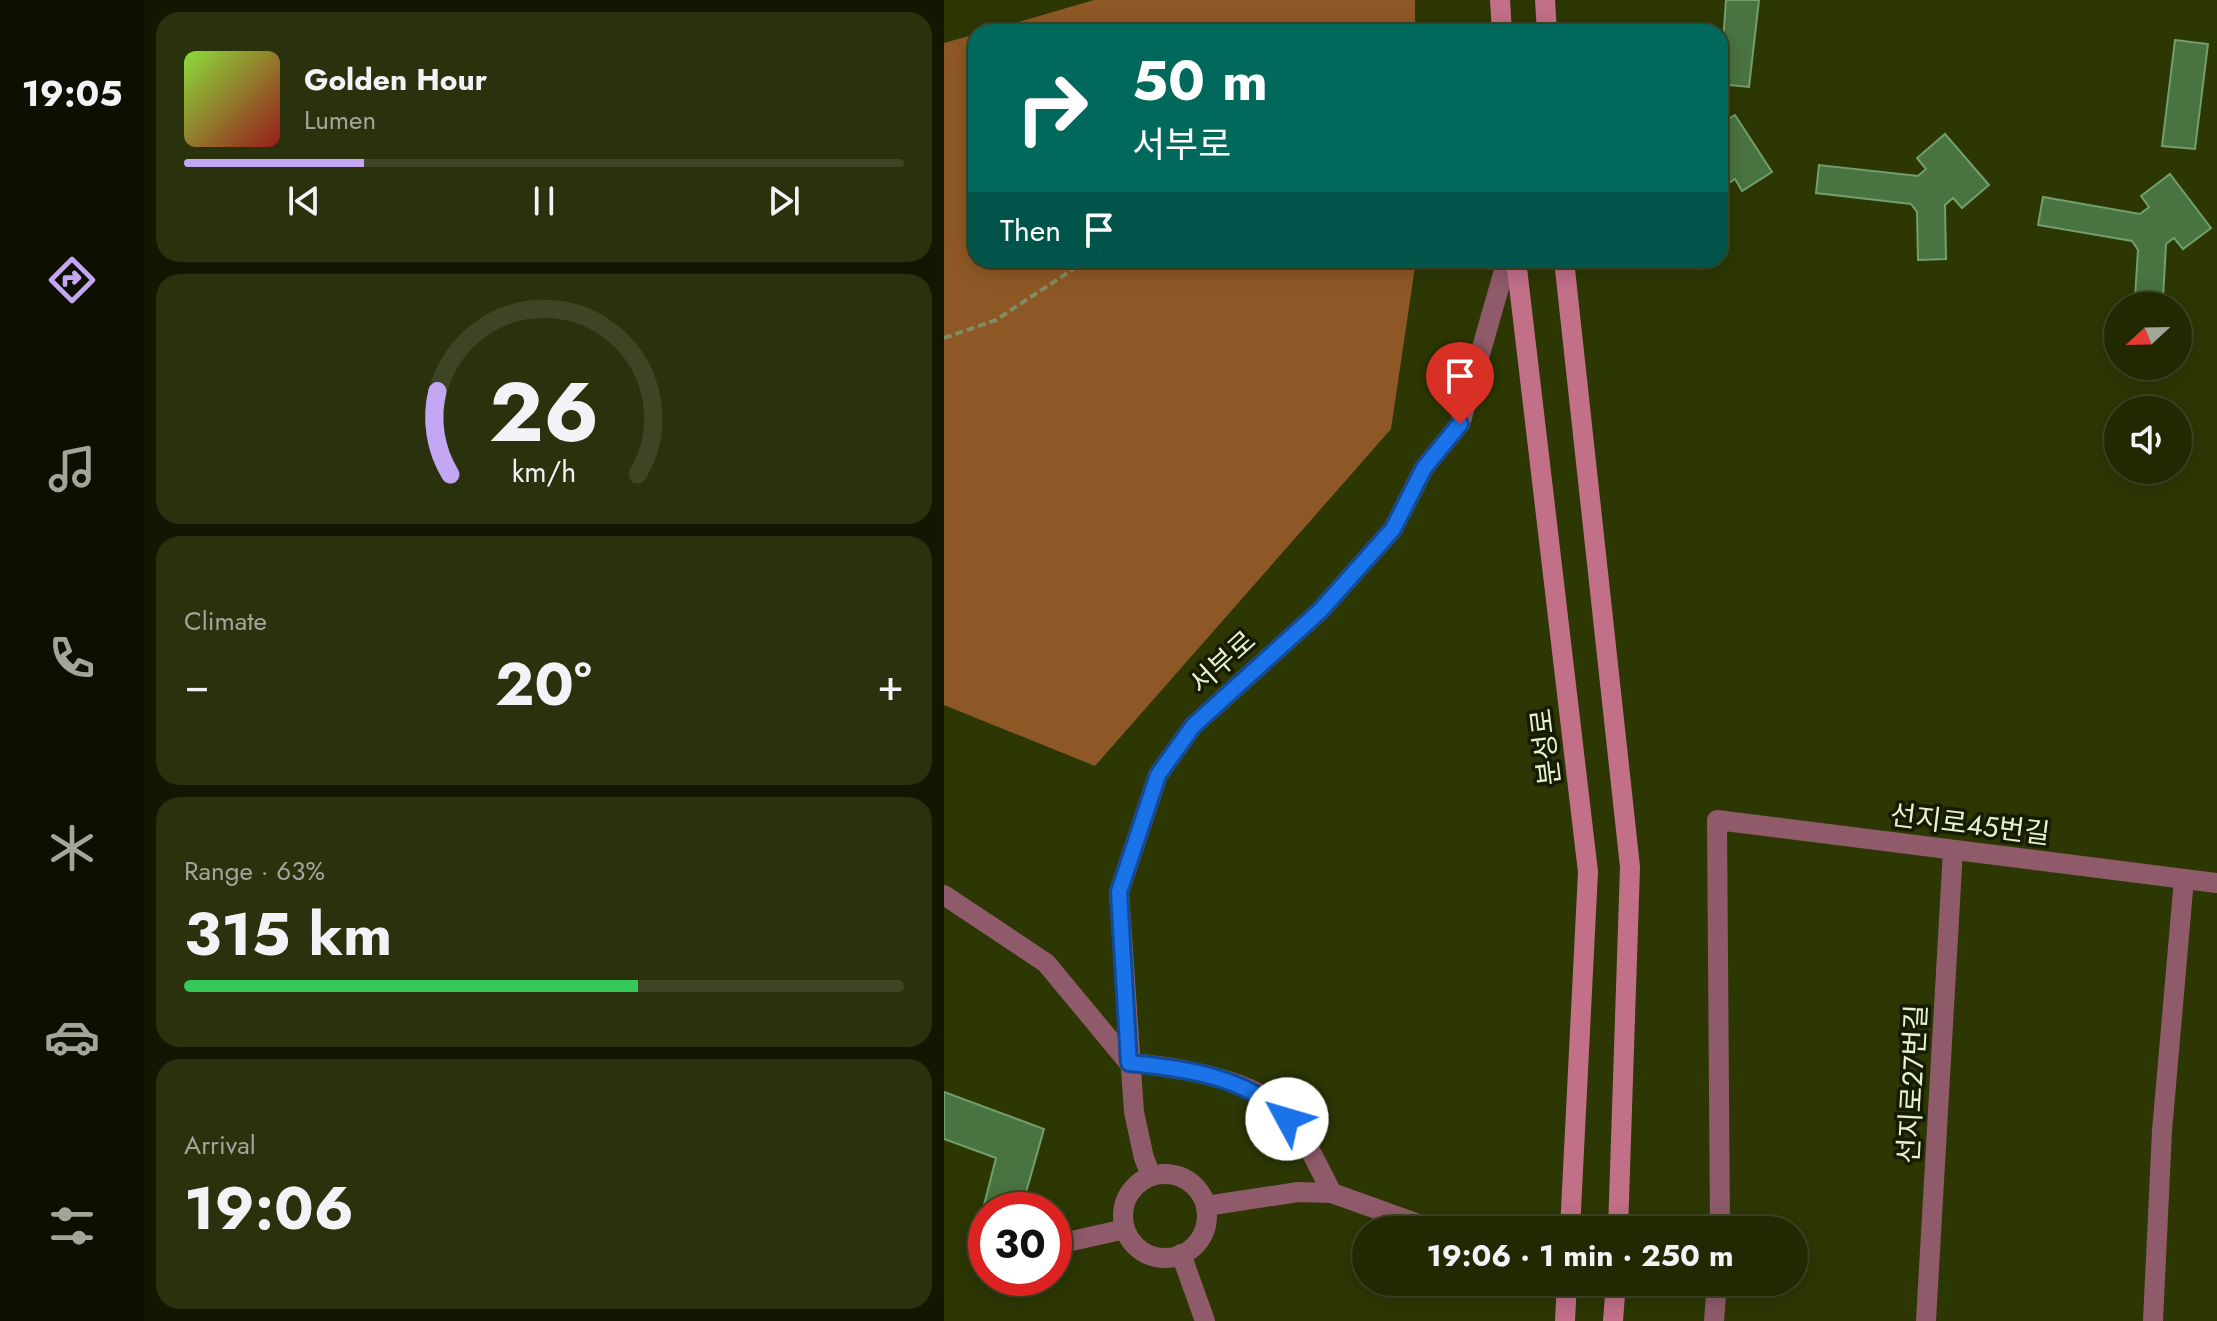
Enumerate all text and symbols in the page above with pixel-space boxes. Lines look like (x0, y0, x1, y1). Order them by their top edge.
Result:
text: 50 m (1132, 40, 1268, 121)
icon: right (1000, 56, 1104, 160)
text: Golden Hour (304, 58, 487, 101)
text: 19:05 (21, 67, 123, 119)
text: Lumen (304, 101, 376, 139)
text: 서부로 (1132, 118, 1231, 170)
icon: previous (282, 179, 326, 223)
icon: pause (522, 179, 566, 223)
icon: next (762, 179, 806, 223)
icon: arrive (1077, 208, 1121, 252)
text: Then (1000, 209, 1061, 252)
icon: directions (44, 252, 100, 308)
north arrow (2104, 292, 2192, 380)
map controls (2104, 292, 2192, 484)
pin (1426, 342, 1494, 424)
text: 26 (489, 351, 599, 471)
icon: arrive (1438, 354, 1482, 398)
button: sound (2104, 396, 2192, 484)
icon: music (44, 441, 100, 497)
text: km/h (512, 451, 576, 493)
text: Climate (184, 602, 267, 640)
street label: 서부로 (1180, 621, 1265, 703)
icon: phone (44, 630, 100, 686)
text: 20° (495, 641, 592, 728)
text: − (184, 653, 210, 717)
text: + (877, 653, 904, 717)
street label: 분성로 (1520, 706, 1571, 788)
street label: 선지로45번길 (1888, 794, 2052, 855)
icon: climate (44, 820, 100, 876)
text: Range · 63% (184, 852, 325, 890)
text: 315 km (184, 891, 392, 978)
street label: 선지로27번길 (1888, 1003, 1937, 1165)
icon: car (44, 1009, 100, 1065)
position arrow (1245, 1077, 1329, 1161)
text: Arrival (184, 1126, 256, 1164)
text: 19:06 (184, 1165, 354, 1252)
speed limit sign: 30 (968, 1192, 1072, 1296)
icon: filters (44, 1198, 100, 1254)
text: 19:06 · 1 min · 250 m (1426, 1234, 1734, 1277)

